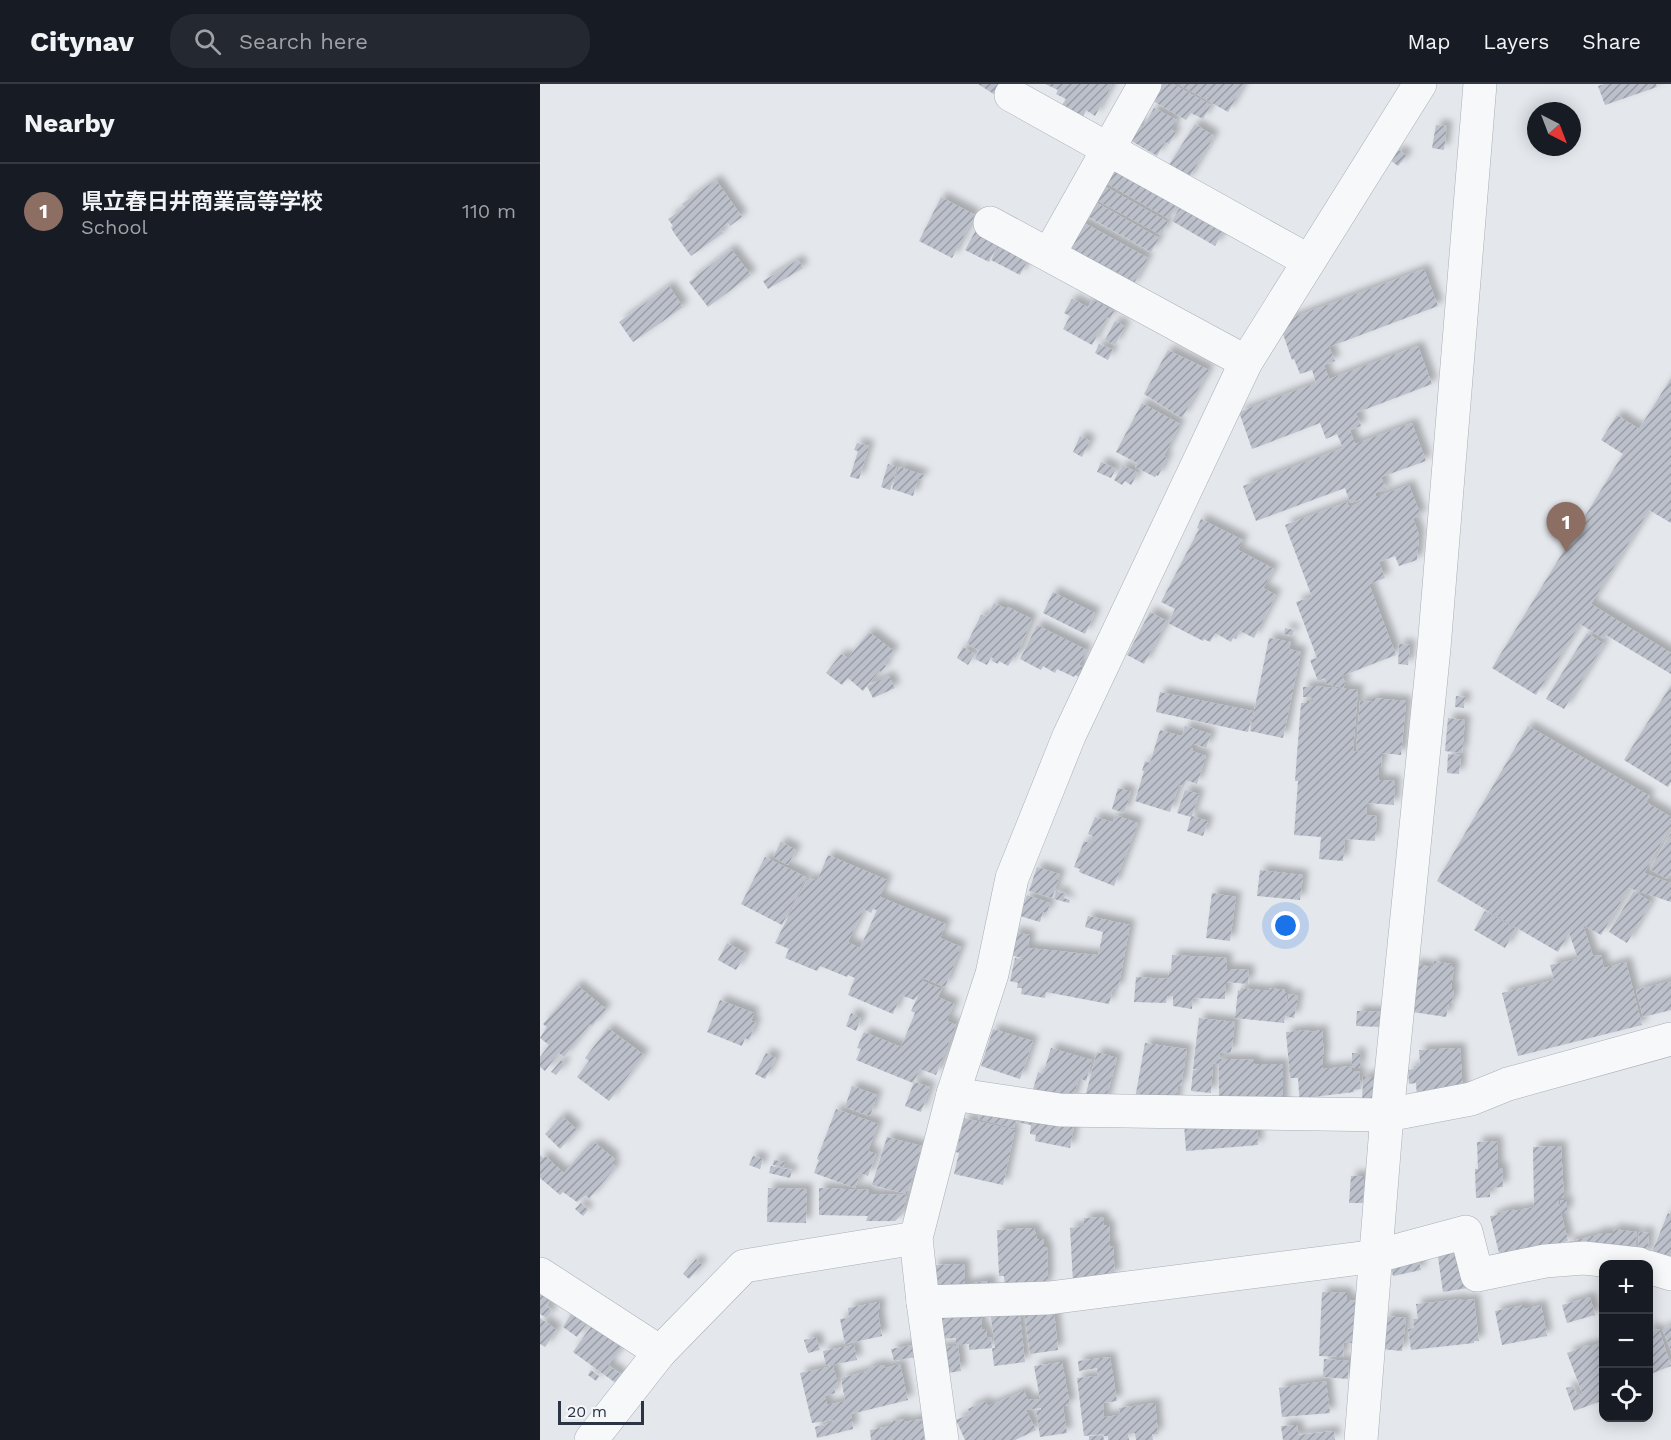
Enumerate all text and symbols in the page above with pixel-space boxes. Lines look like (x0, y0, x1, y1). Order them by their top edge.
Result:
search box (170, 14, 590, 68)
text: Citynav (30, 25, 134, 58)
icon: search (191, 25, 224, 58)
text: Search here (239, 29, 368, 54)
text: Map (1407, 29, 1450, 54)
text: Layers (1483, 29, 1549, 54)
text: Share (1582, 29, 1641, 54)
north arrow (1527, 102, 1581, 156)
text: Nearby (24, 108, 115, 138)
text: 県立春日井商業高等学校 (81, 189, 323, 214)
text: 1 (39, 199, 48, 223)
text: 110 m (462, 199, 516, 223)
text: School (81, 215, 148, 239)
pin: 1 (1546, 502, 1586, 552)
your location (1271, 911, 1300, 940)
map controls (1599, 1260, 1653, 1422)
button: + (1599, 1260, 1653, 1314)
button: − (1599, 1314, 1653, 1368)
button: locate (1599, 1368, 1653, 1422)
scale bar (558, 1398, 644, 1426)
text: 20 m (567, 1402, 607, 1421)

